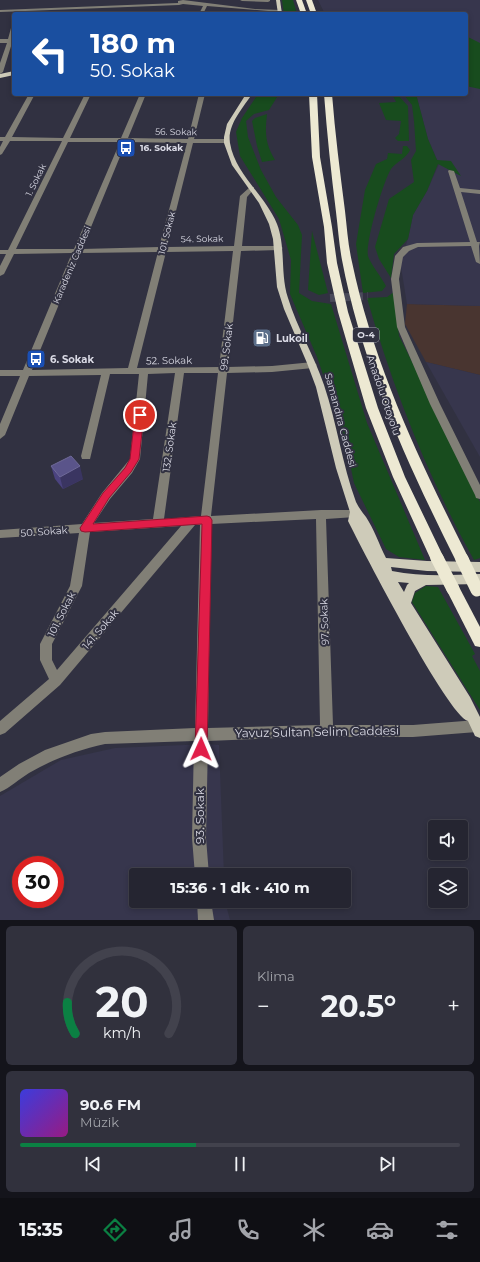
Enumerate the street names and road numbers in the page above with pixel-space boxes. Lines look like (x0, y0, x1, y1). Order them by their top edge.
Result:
street label: 56. Sokak (155, 126, 198, 137)
street label: 1. Sokak (23, 161, 48, 198)
street label: 101. Sokak (156, 210, 177, 256)
street label: Karadeniz Caddesi (50, 224, 93, 305)
street label: 54. Sokak (181, 233, 224, 244)
street label: 99. Sokak (217, 323, 236, 371)
road number: O-4 (353, 328, 379, 342)
street label: Anadolu Otoyolu (364, 353, 403, 437)
street label: 52. Sokak (146, 354, 192, 367)
street label: Samandıra Caddesi (322, 372, 359, 469)
street label: 132. Sokak (160, 421, 179, 473)
street label: 50. Sokak (20, 523, 68, 540)
street label: 101. Sokak (45, 590, 78, 639)
street label: 97. Sokak (317, 599, 332, 645)
street label: 141. Sokak (80, 607, 121, 652)
street label: Yavuz Sultan Selim Caddesi (235, 723, 399, 740)
street label: 93. Sokak (192, 787, 207, 844)

